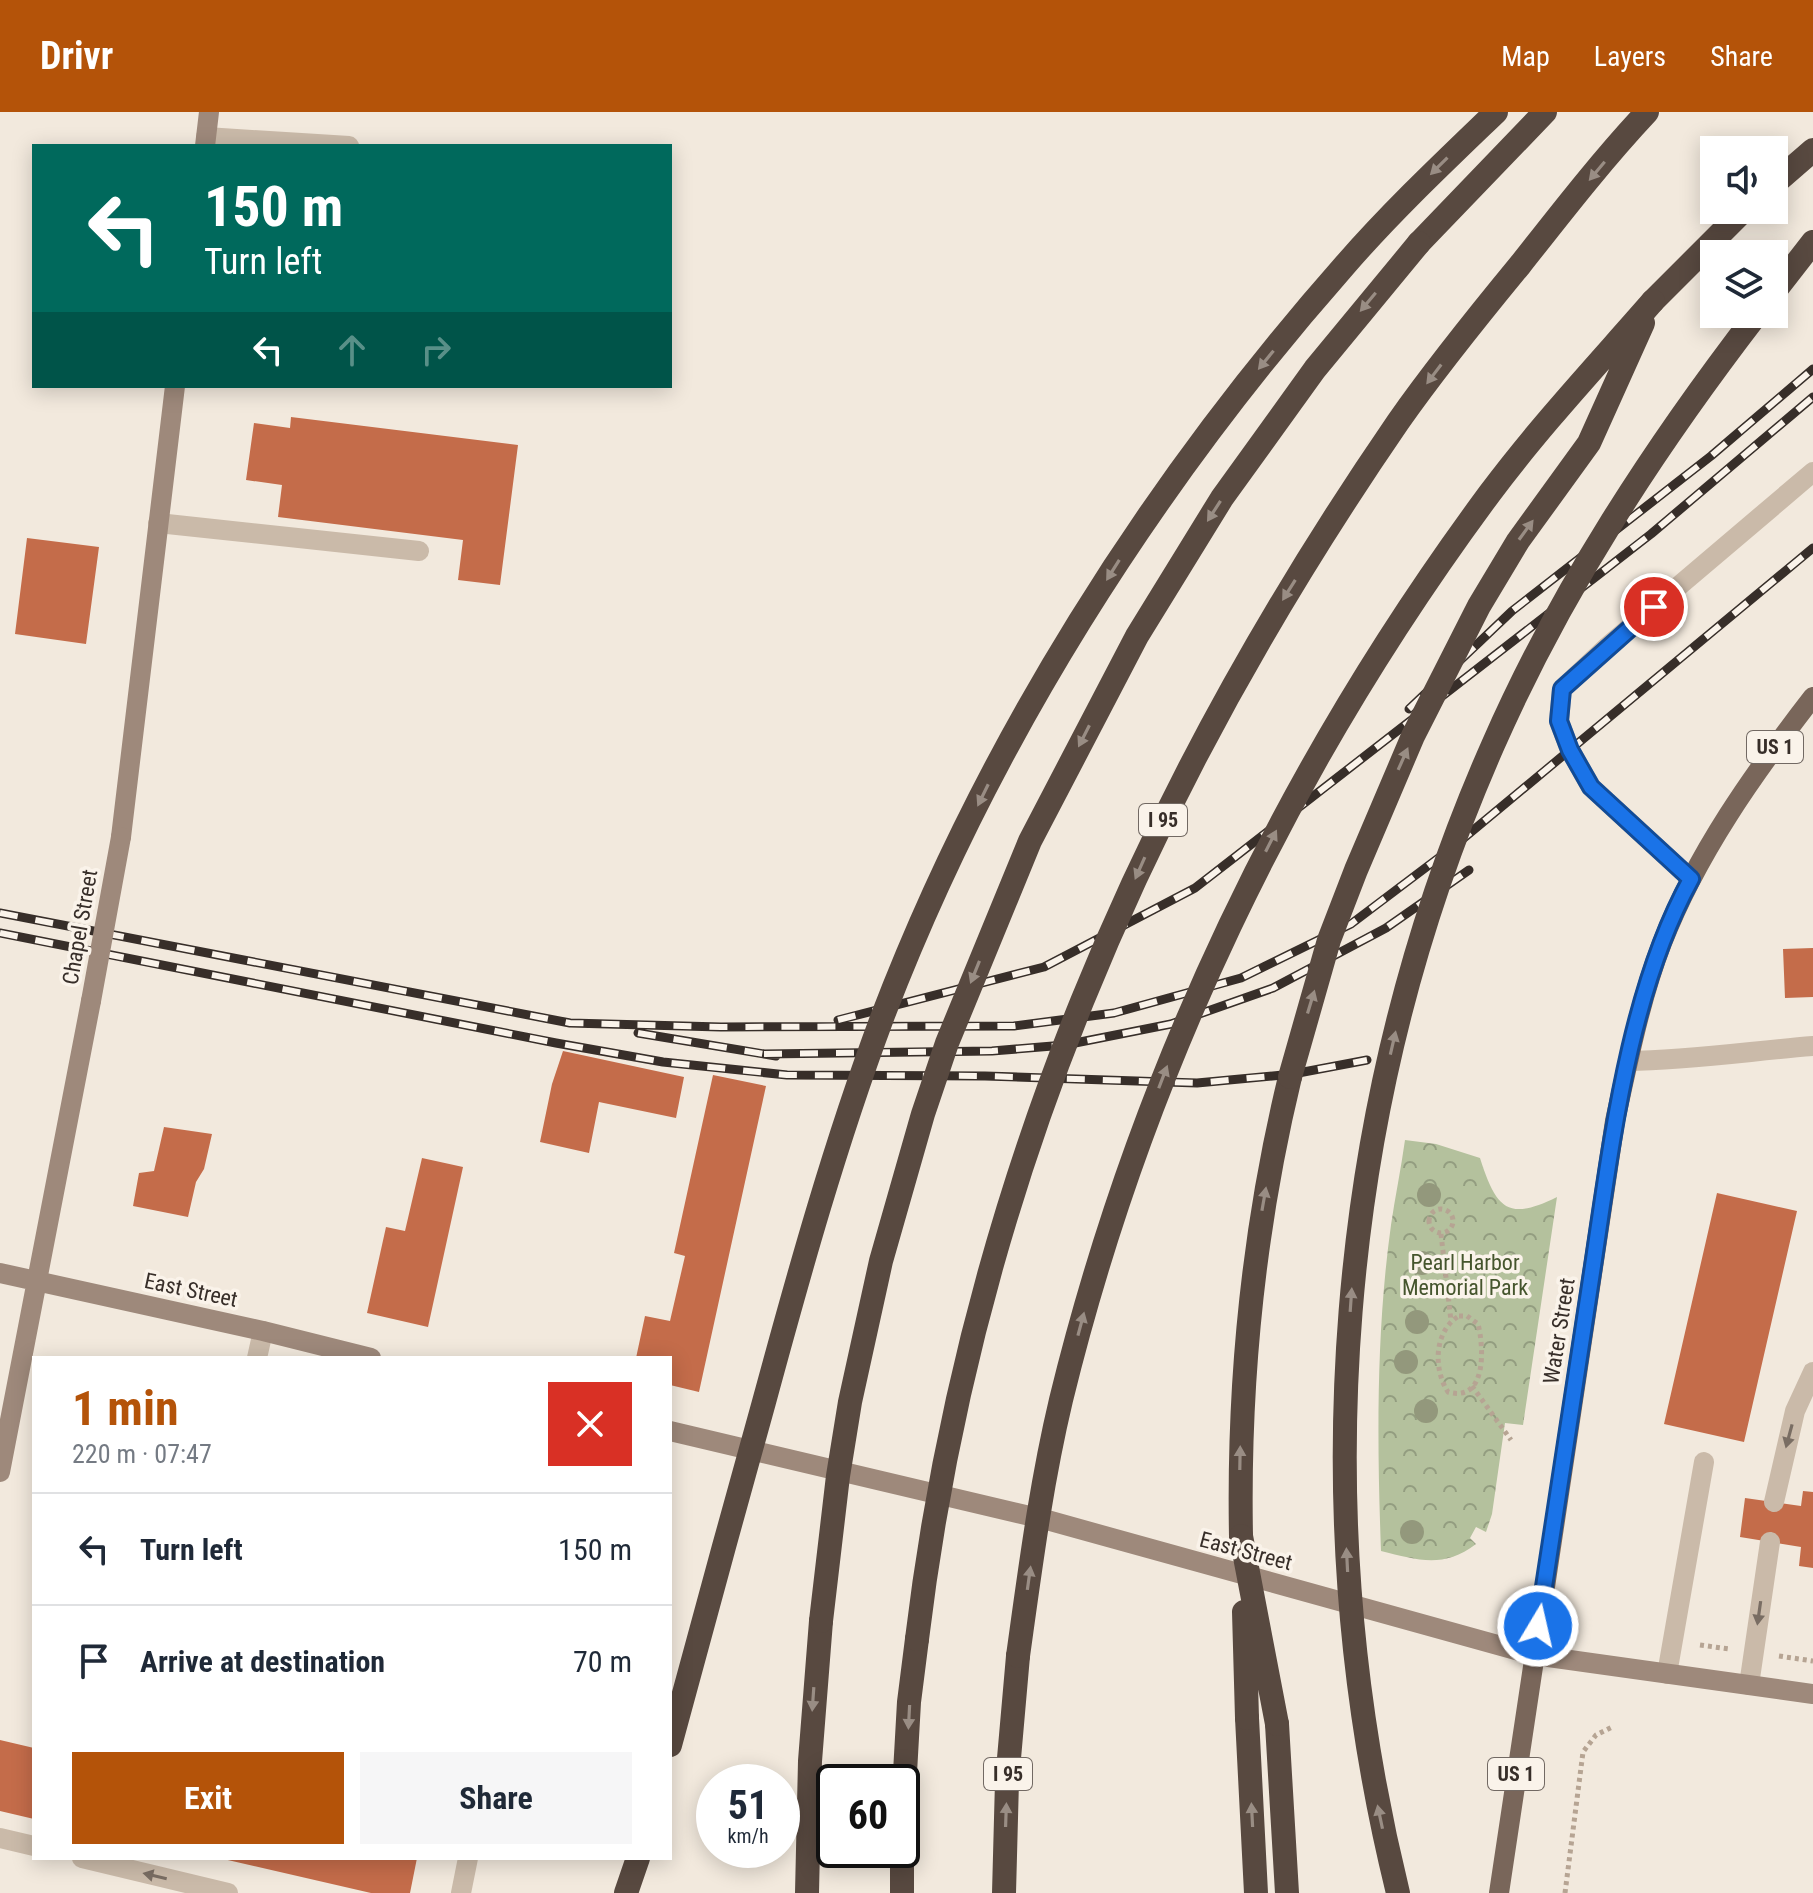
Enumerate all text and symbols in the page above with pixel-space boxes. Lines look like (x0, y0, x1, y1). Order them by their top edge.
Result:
text: Drivr (40, 34, 113, 78)
text: Map (1501, 40, 1550, 73)
text: Layers (1594, 40, 1666, 73)
text: Share (1710, 40, 1773, 73)
map controls (1700, 136, 1788, 328)
button: sound (1700, 136, 1788, 224)
one-way arrow (1431, 156, 1449, 175)
one-way arrow (1589, 161, 1606, 181)
text: 150 m (204, 174, 343, 240)
icon: left (72, 176, 176, 280)
button: layers (1700, 240, 1788, 328)
text: Turn left (204, 241, 322, 283)
one-way arrow (1360, 292, 1377, 312)
icon: left (246, 328, 290, 372)
icon: ahead (330, 328, 374, 372)
icon: right (414, 328, 458, 372)
one-way arrow (1258, 350, 1275, 370)
one-way arrow (1427, 364, 1443, 384)
one-way arrow (1207, 500, 1221, 522)
one-way arrow (1518, 520, 1533, 541)
one-way arrow (1105, 559, 1120, 580)
pin (1620, 573, 1688, 641)
one-way arrow (1283, 579, 1297, 601)
icon: arrive (1632, 585, 1676, 629)
one-way arrow (1077, 725, 1091, 747)
road number: US 1 (1747, 731, 1803, 763)
one-way arrow (1396, 747, 1409, 771)
one-way arrow (976, 783, 990, 806)
road number: I 95 (1139, 804, 1187, 836)
one-way arrow (1264, 830, 1278, 853)
one-way arrow (1133, 856, 1146, 880)
street label: Chapel Street (58, 867, 102, 987)
one-way arrow (969, 960, 982, 984)
one-way arrow (1305, 990, 1318, 1014)
one-way arrow (1387, 1031, 1400, 1056)
one-way arrow (1157, 1065, 1170, 1089)
one-way arrow (1258, 1186, 1271, 1211)
park label: Pearl Harbor Memorial Park (1402, 1250, 1528, 1300)
street label: East Street (142, 1268, 240, 1312)
street label: Water Street (1538, 1276, 1580, 1386)
one-way arrow (1345, 1287, 1358, 1312)
one-way arrow (1075, 1311, 1088, 1336)
text: 1 min (72, 1380, 179, 1437)
button: close (548, 1382, 632, 1466)
one-way arrow (1782, 1424, 1795, 1448)
text: 220 m · 07:47 (72, 1439, 212, 1469)
one-way arrow (1234, 1445, 1246, 1470)
icon: left (72, 1527, 116, 1571)
street label: East Street (1197, 1527, 1295, 1575)
text: Turn left (140, 1532, 243, 1567)
text: 150 m (558, 1532, 632, 1567)
one-way arrow (1340, 1547, 1353, 1572)
one-way arrow (1023, 1566, 1036, 1591)
position arrow (1496, 1584, 1580, 1668)
one-way arrow (1752, 1601, 1765, 1626)
icon: arrive (72, 1639, 116, 1683)
text: Arrive at destination (140, 1644, 385, 1679)
text: 70 m (573, 1644, 632, 1679)
one-way arrow (807, 1687, 820, 1712)
one-way arrow (902, 1705, 915, 1730)
button: Exit (72, 1752, 344, 1844)
button: Share (360, 1752, 632, 1844)
road number: I 95 (984, 1758, 1032, 1790)
road number: US 1 (1488, 1758, 1544, 1790)
speed limit sign: 60 (816, 1764, 920, 1868)
text: 51 (728, 1782, 768, 1829)
one-way arrow (999, 1802, 1012, 1827)
one-way arrow (1246, 1802, 1259, 1827)
one-way arrow (1373, 1804, 1386, 1829)
text: km/h (727, 1824, 769, 1848)
one-way arrow (143, 1869, 168, 1881)

